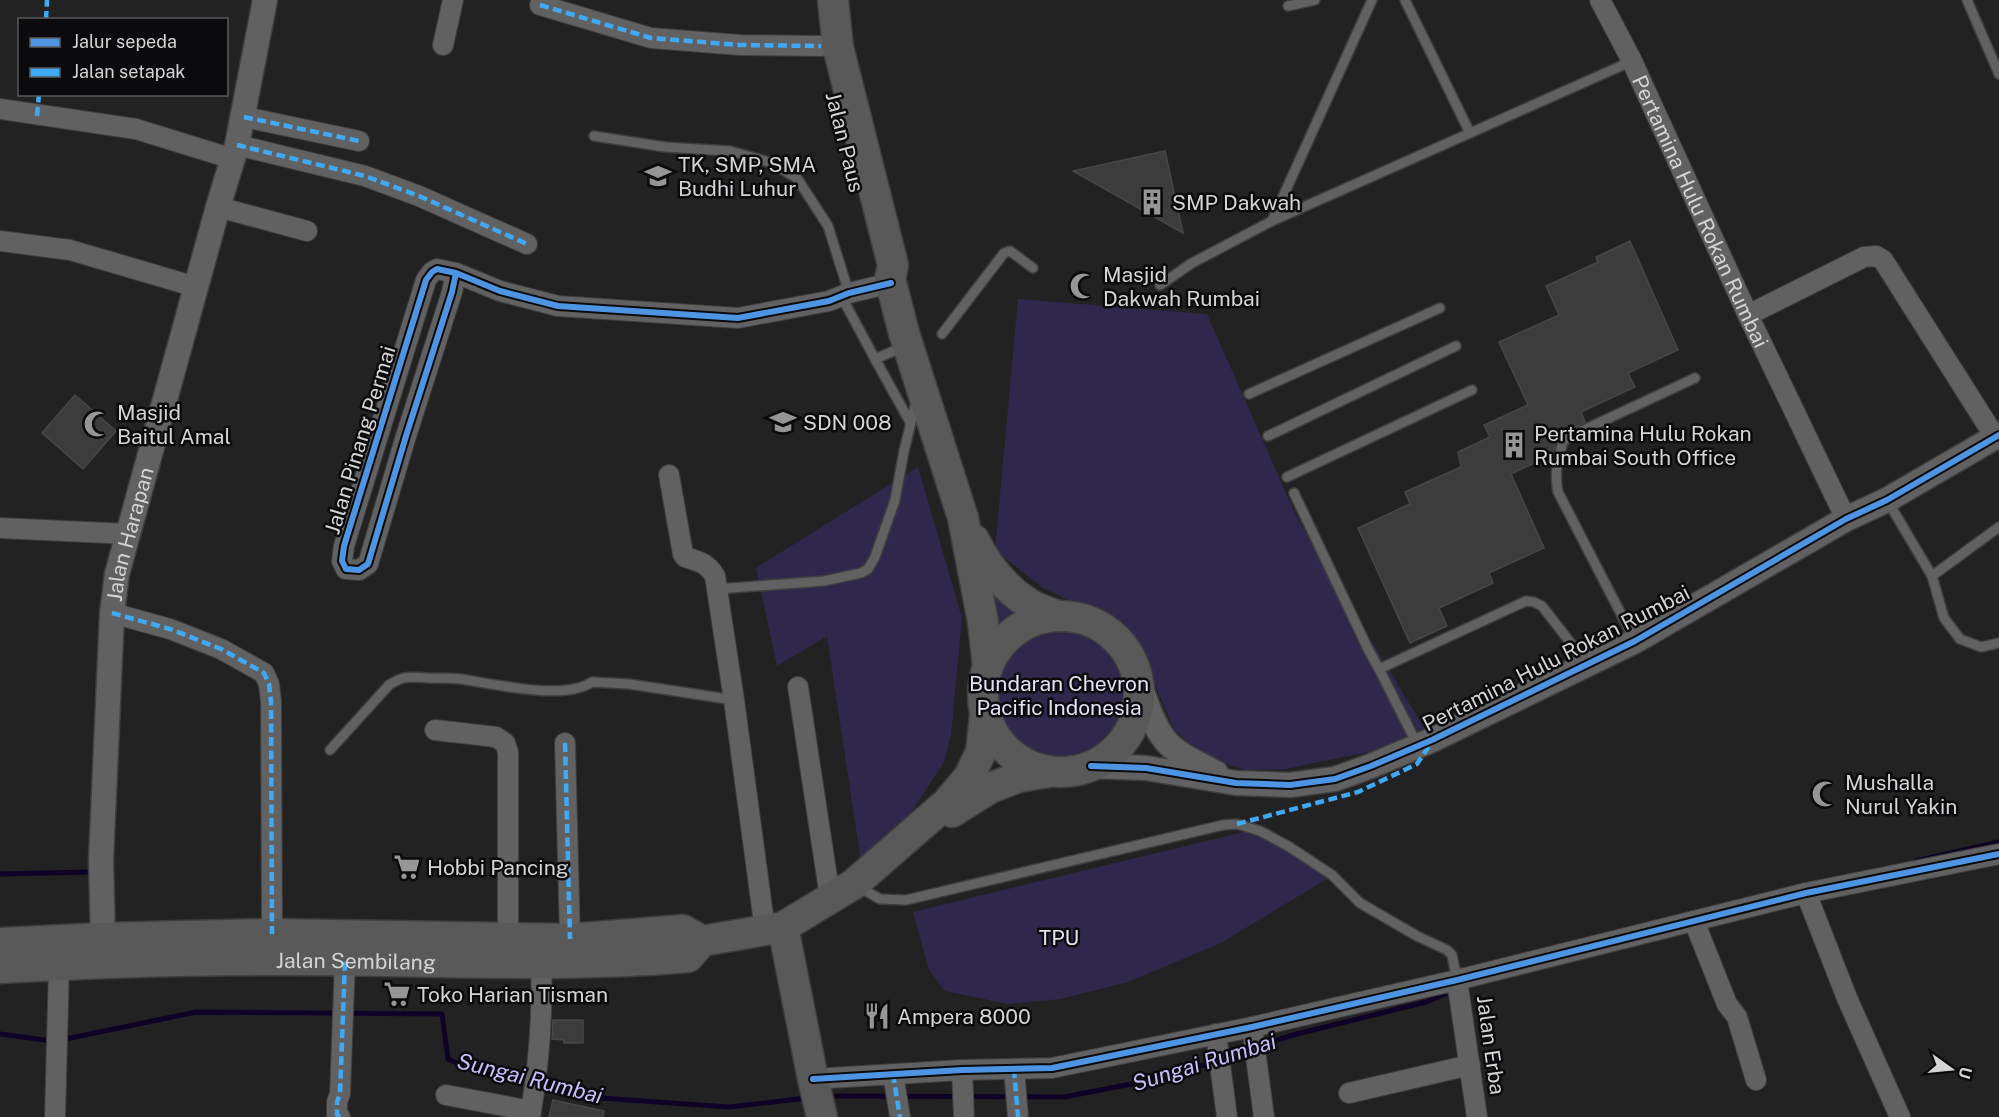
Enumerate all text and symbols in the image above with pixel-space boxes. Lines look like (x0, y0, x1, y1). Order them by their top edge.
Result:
legend (18, 18, 228, 96)
text: Jalur sepeda (72, 31, 177, 52)
text: Jalan setapak (72, 61, 185, 82)
street label: Pertamina Hulu Rokan Rumbai (1628, 71, 1774, 351)
street label: Jalan Paus (820, 89, 870, 195)
place label: TK, SMP, SMA Budhi Luhur (678, 152, 816, 201)
school or university icon: TK, SMP, SMA Budhi Luhur (643, 161, 673, 191)
building icon: SMP Dakwah (1137, 187, 1167, 217)
place label: SMP Dakwah (1172, 190, 1301, 215)
place label: Masjid Dakwah Rumbai (1103, 262, 1260, 311)
mosque icon: Masjid Dakwah Rumbai (1068, 271, 1098, 301)
street label: Jalan Pinang Permai (319, 343, 401, 537)
place label: Masjid Baitul Amal (117, 400, 231, 449)
school or university icon: SDN 008 (768, 407, 798, 437)
mosque icon: Masjid Baitul Amal (82, 409, 112, 439)
place label: SDN 008 (803, 410, 892, 435)
place label: Pertamina Hulu Rokan Rumbai South Office (1534, 421, 1752, 470)
building icon: Pertamina Hulu Rokan Rumbai South Office (1499, 430, 1529, 460)
street label: Jalan Harapan (101, 464, 158, 603)
street label: Pertamina Hulu Rokan Rumbai (1418, 580, 1694, 736)
park label: Bundaran Chevron Pacific Indonesia (969, 671, 1149, 720)
place label: Mushalla Nurul Yakin (1845, 770, 1957, 819)
mosque icon: Mushalla Nurul Yakin (1810, 779, 1840, 809)
supermarket icon: Hobbi Pancing (392, 852, 422, 882)
place label: Hobbi Pancing (427, 855, 569, 880)
park label: TPU (1039, 925, 1079, 950)
street label: Jalan Sembilang (276, 947, 436, 974)
supermarket icon: Toko Harian Tisman (382, 979, 412, 1009)
place label: Toko Harian Tisman (417, 982, 608, 1007)
street label: Jalan Erba (1472, 994, 1510, 1096)
restaurant icon: Ampera 8000 (862, 1001, 892, 1031)
place label: Ampera 8000 (897, 1004, 1031, 1029)
water label: Sungai Rumbai (1129, 1028, 1280, 1096)
north arrow (1921, 1039, 1981, 1099)
water label: Sungai Rumbai (455, 1047, 606, 1109)
text: U (1954, 1065, 1976, 1081)

